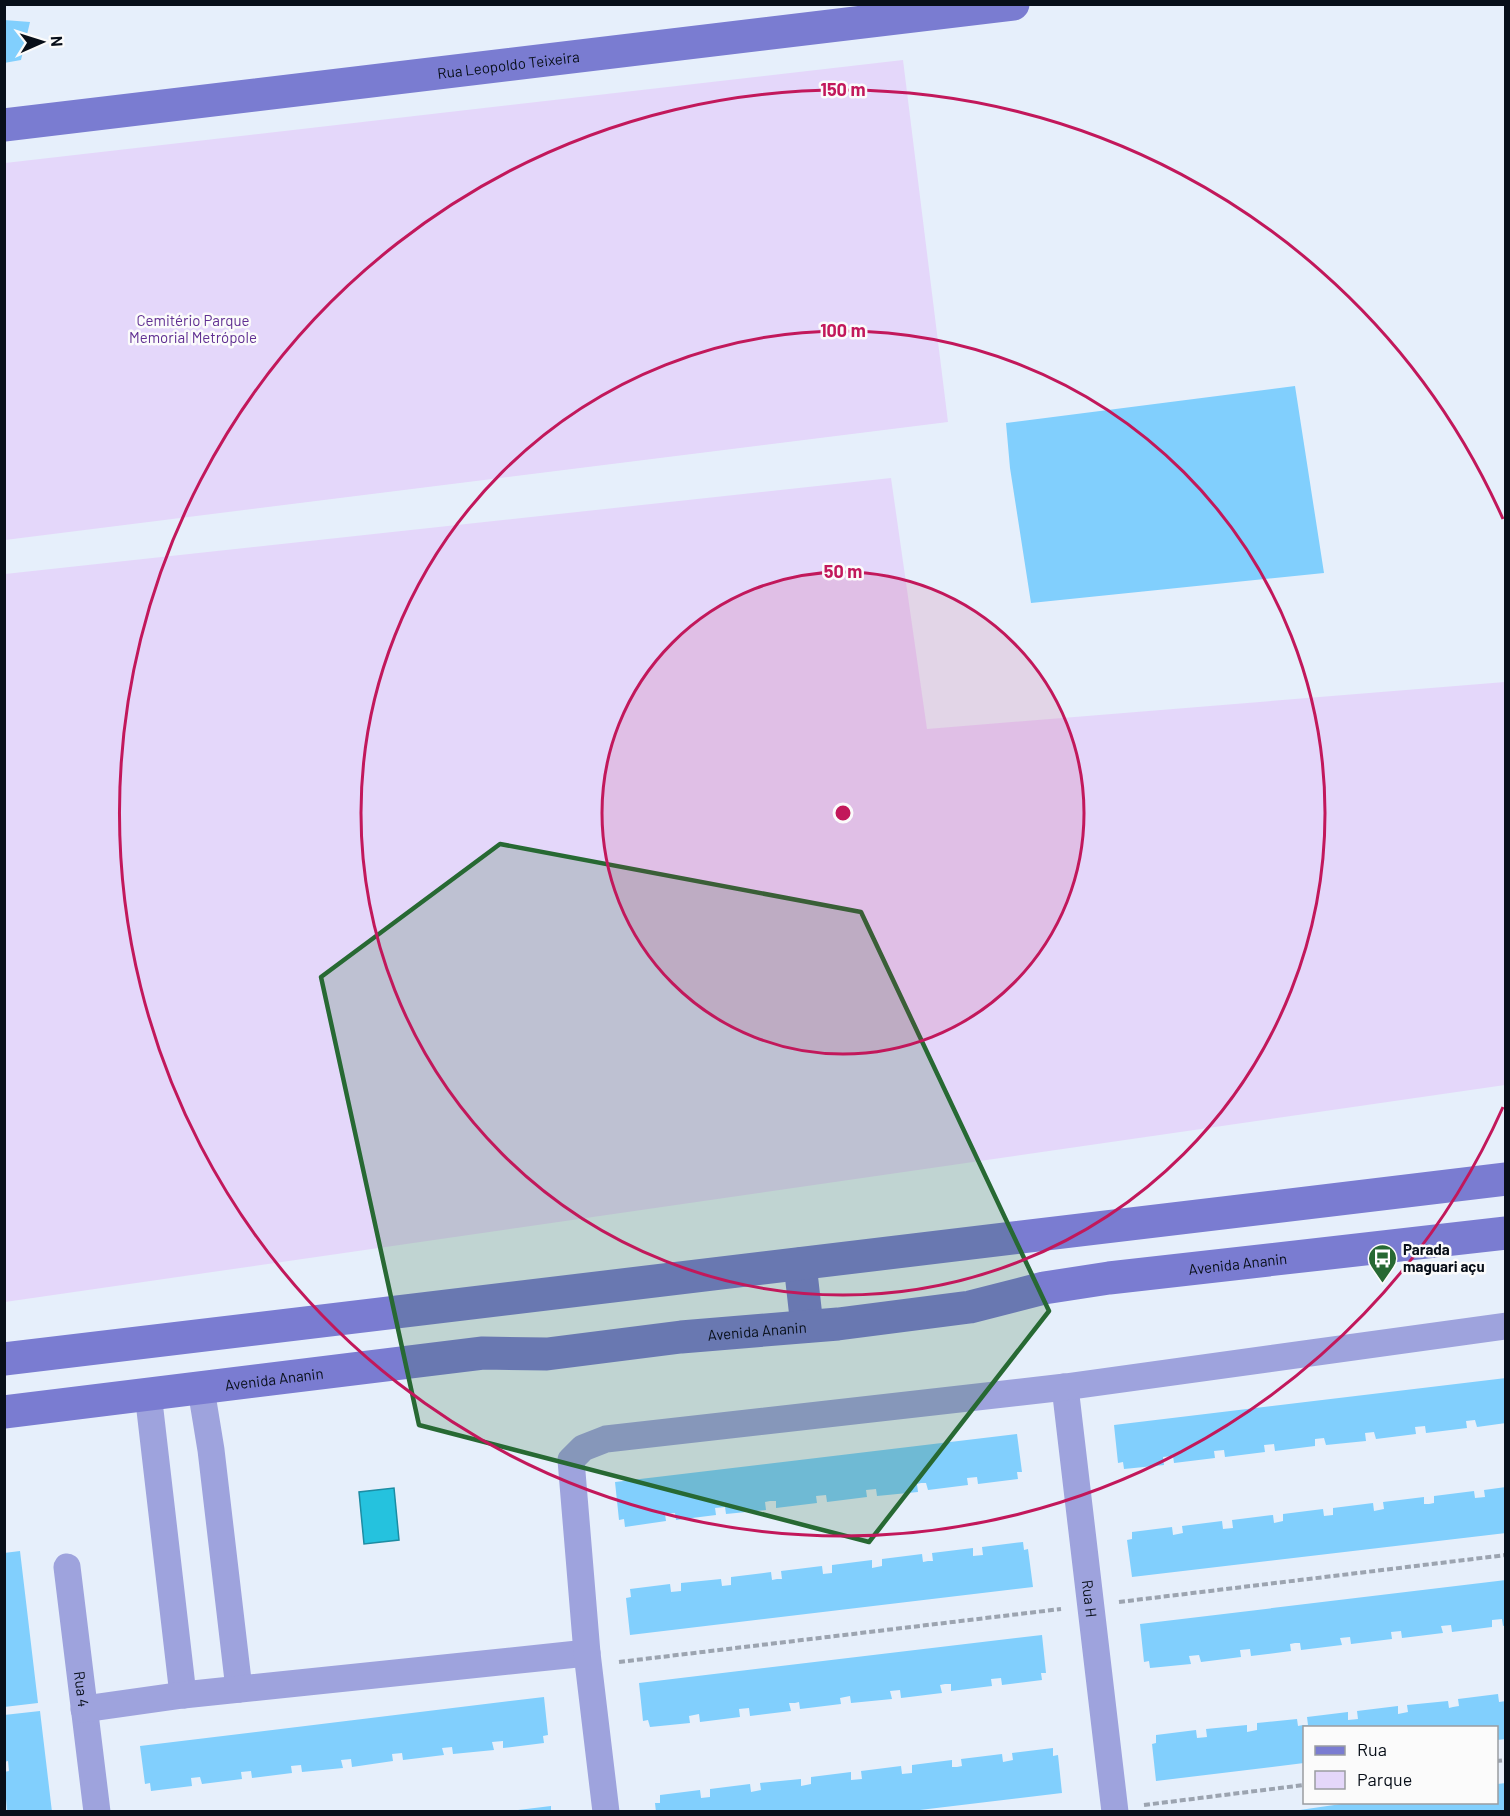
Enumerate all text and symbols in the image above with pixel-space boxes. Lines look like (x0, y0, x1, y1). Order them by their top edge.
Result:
north arrow (12, 12, 72, 72)
text: N (48, 35, 67, 47)
street label: Rua Leopoldo Teixeira (436, 47, 580, 82)
text: 150 m (821, 78, 865, 100)
park label: Cemitério Parque Memorial Metrópole (129, 311, 257, 346)
text: 100 m (820, 319, 866, 341)
text: 50 m (824, 560, 862, 582)
centre of rings (833, 803, 853, 823)
place label: Parada maguari açu (1403, 1240, 1485, 1275)
bus stop icon: Parada maguari açu (1366, 1242, 1398, 1284)
street label: Avenida Ananin (1187, 1249, 1288, 1278)
street label: Avenida Ananin (707, 1318, 807, 1344)
street label: Avenida Ananin (224, 1364, 324, 1394)
street label: Rua H (1079, 1579, 1101, 1618)
street label: Rua 4 (71, 1670, 93, 1708)
legend (1303, 1726, 1498, 1804)
text: Rua (1357, 1738, 1387, 1760)
text: Parque (1357, 1768, 1412, 1790)

